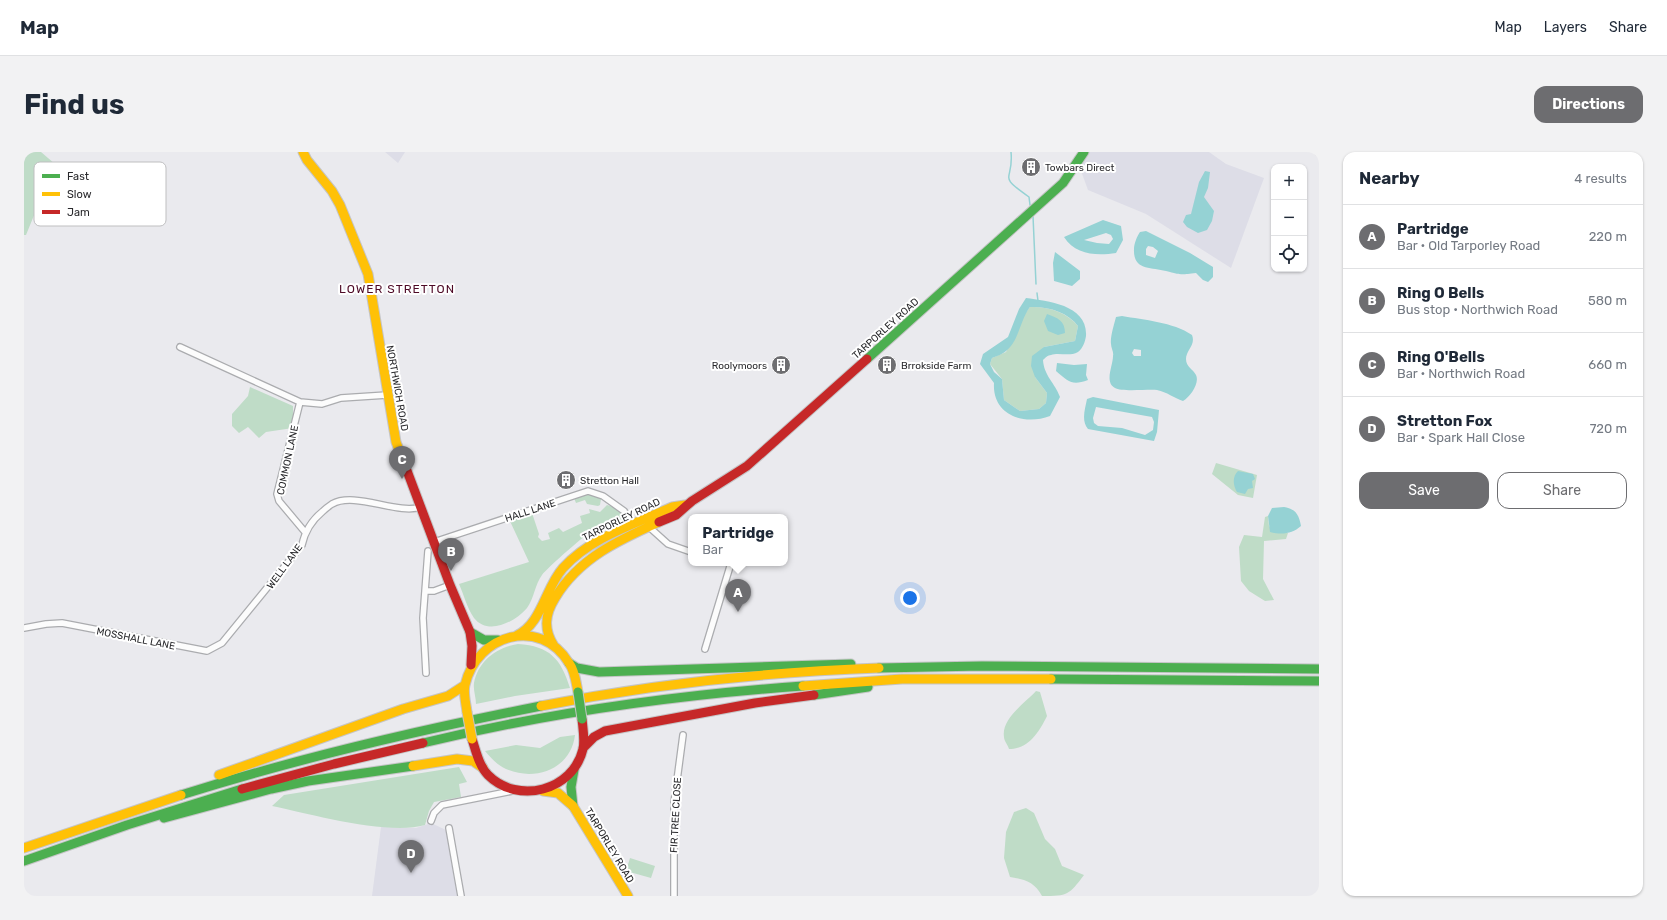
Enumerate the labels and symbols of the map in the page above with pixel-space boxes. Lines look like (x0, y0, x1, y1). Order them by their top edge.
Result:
building icon: Towbars Direct (1020, 156, 1042, 178)
legend (34, 162, 166, 226)
place label: Towbars Direct (1045, 162, 1114, 174)
text: Fast (67, 170, 90, 183)
text: Slow (67, 188, 92, 201)
text: Jam (67, 206, 90, 219)
district label: LOWER STRETTON (339, 282, 455, 296)
street label: TARPORLEY ROAD (850, 296, 921, 362)
street label: NORTHWICH ROAD (384, 344, 410, 432)
building icon: Roolymoors (770, 354, 792, 376)
building icon: Brrokside Farm (876, 354, 898, 376)
place label: Roolymoors (712, 360, 767, 372)
place label: Brrokside Farm (901, 360, 971, 372)
street label: COMMON LANE (275, 424, 301, 496)
pin: C (389, 446, 415, 479)
building icon: Stretton Hall (555, 469, 577, 491)
place label: Stretton Hall (580, 475, 639, 487)
street label: TARPORLEY ROAD (581, 496, 662, 544)
street label: HALL LANE (503, 497, 557, 525)
pin: B (438, 538, 464, 571)
street label: WELL LANE (264, 542, 305, 592)
pin: A (725, 579, 751, 612)
your location (900, 588, 920, 608)
street label: MOSSHALL LANE (96, 625, 176, 652)
street label: FIR TREE CLOSE (668, 777, 684, 853)
street label: TARPORLEY ROAD (582, 806, 636, 885)
pin: D (398, 840, 424, 873)

